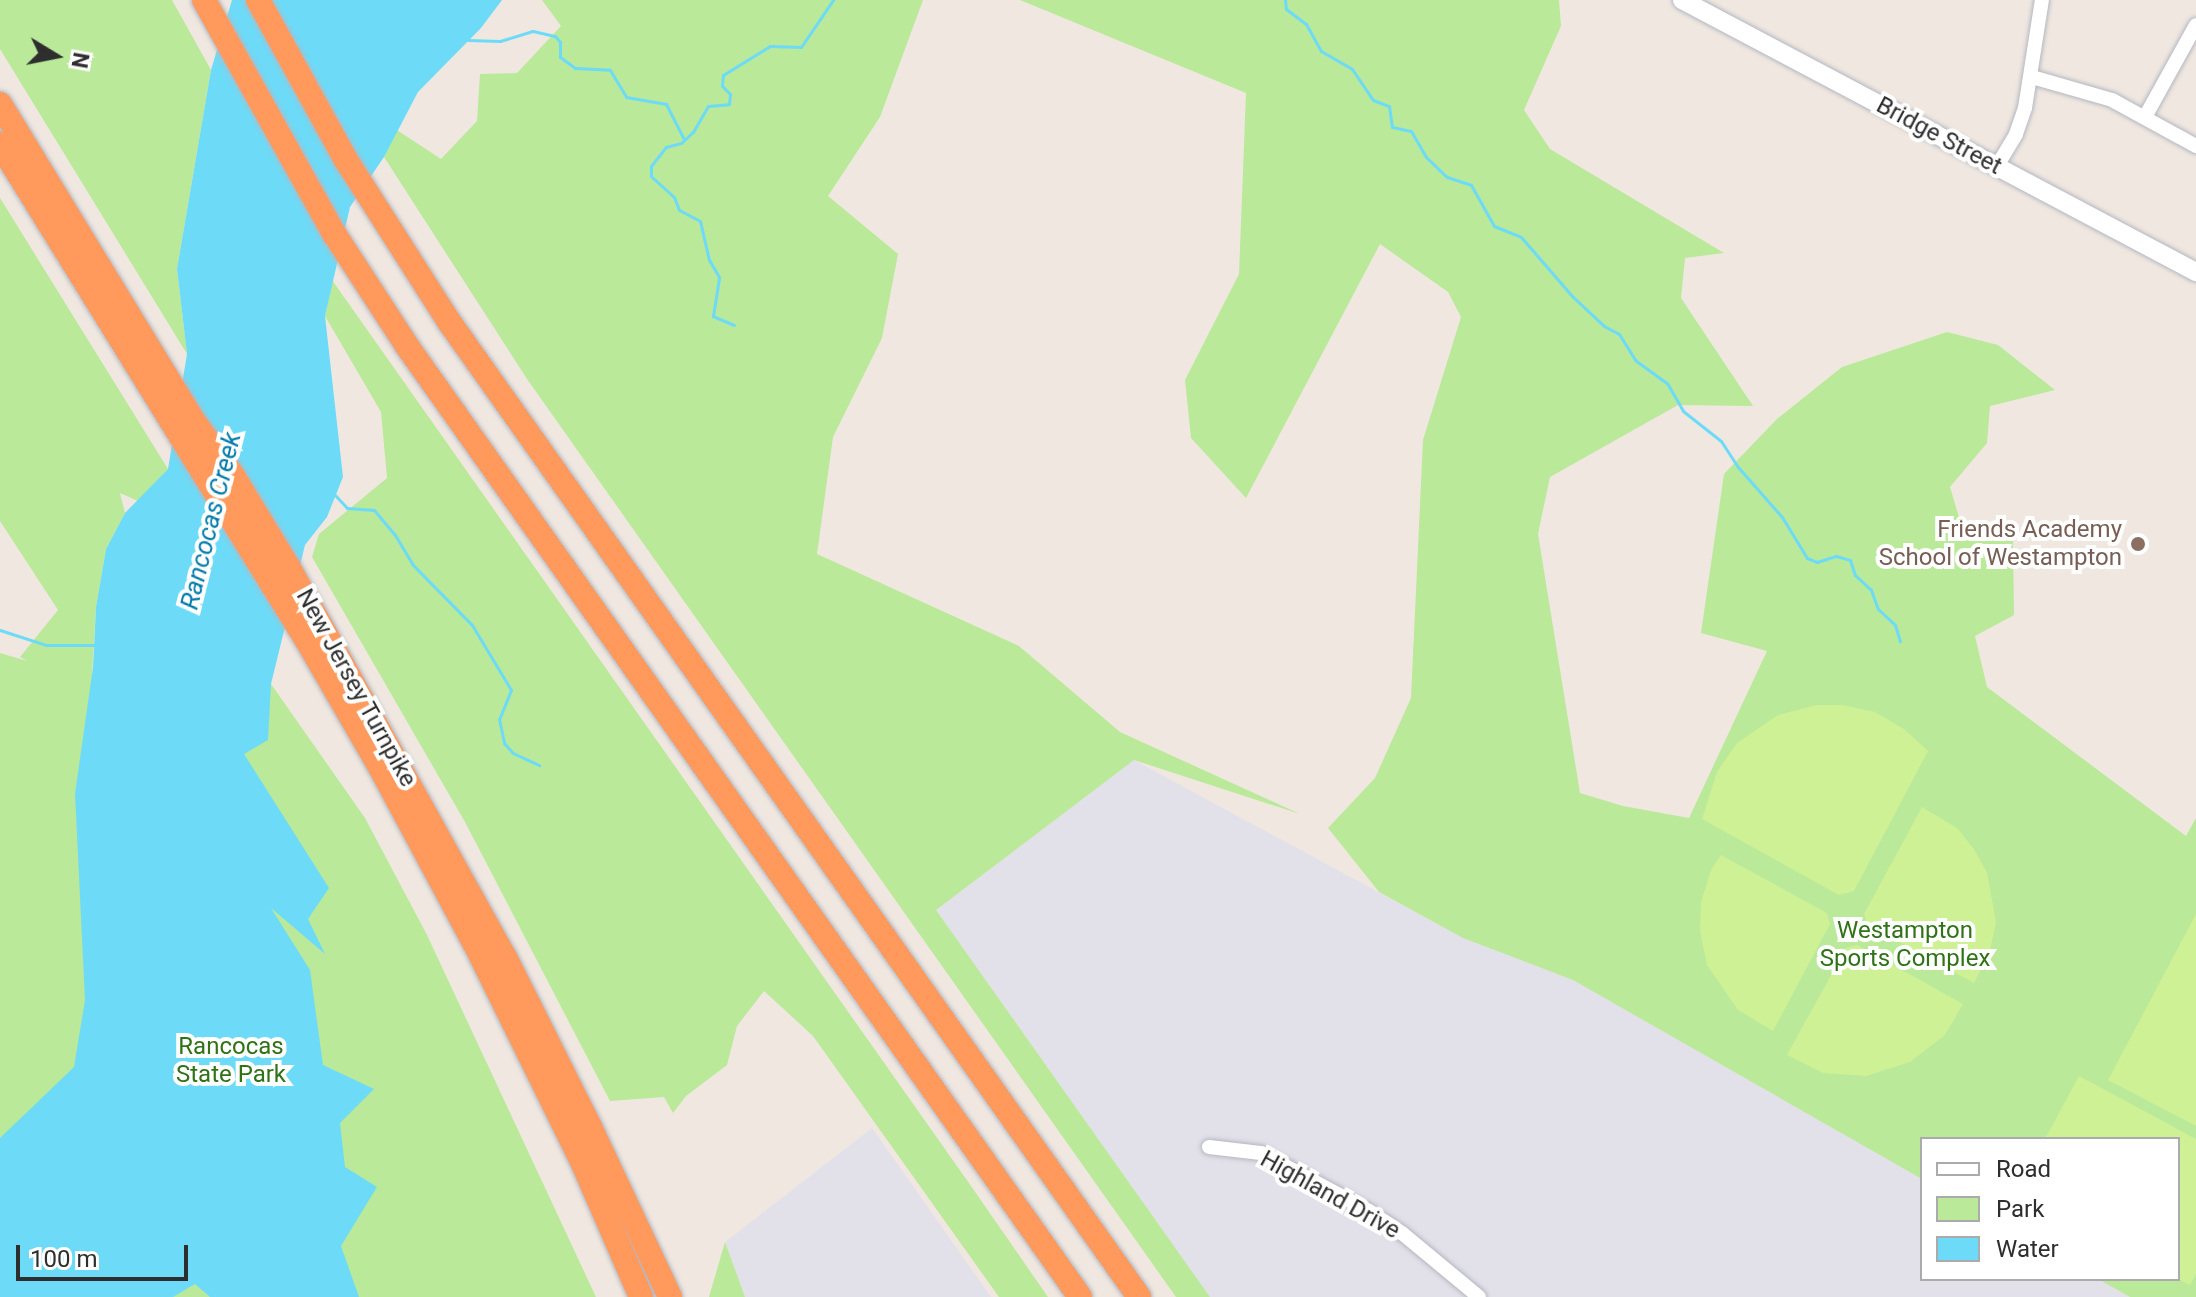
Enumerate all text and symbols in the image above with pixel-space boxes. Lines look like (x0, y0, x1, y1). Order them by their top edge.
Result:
north arrow (16, 16, 96, 96)
text: N (66, 50, 94, 70)
street label: Bridge Street (1871, 91, 2007, 181)
water label: Rancocas Creek (174, 429, 248, 613)
place label: Friends Academy School of Westampton (1879, 516, 2122, 572)
marker: Friends Academy School of Westampton (2129, 535, 2147, 553)
street label: New Jersey Turnpike (290, 584, 422, 792)
park label: Westampton Sports Complex (1820, 917, 1990, 973)
park label: Rancocas State Park (176, 1033, 286, 1089)
legend (1920, 1137, 2180, 1281)
street label: Highland Drive (1255, 1145, 1405, 1245)
text: Road (1996, 1155, 2051, 1183)
text: Park (1996, 1195, 2044, 1223)
scale bar (20, 1229, 192, 1279)
text: Water (1996, 1235, 2059, 1263)
text: 100 m (30, 1245, 97, 1273)

